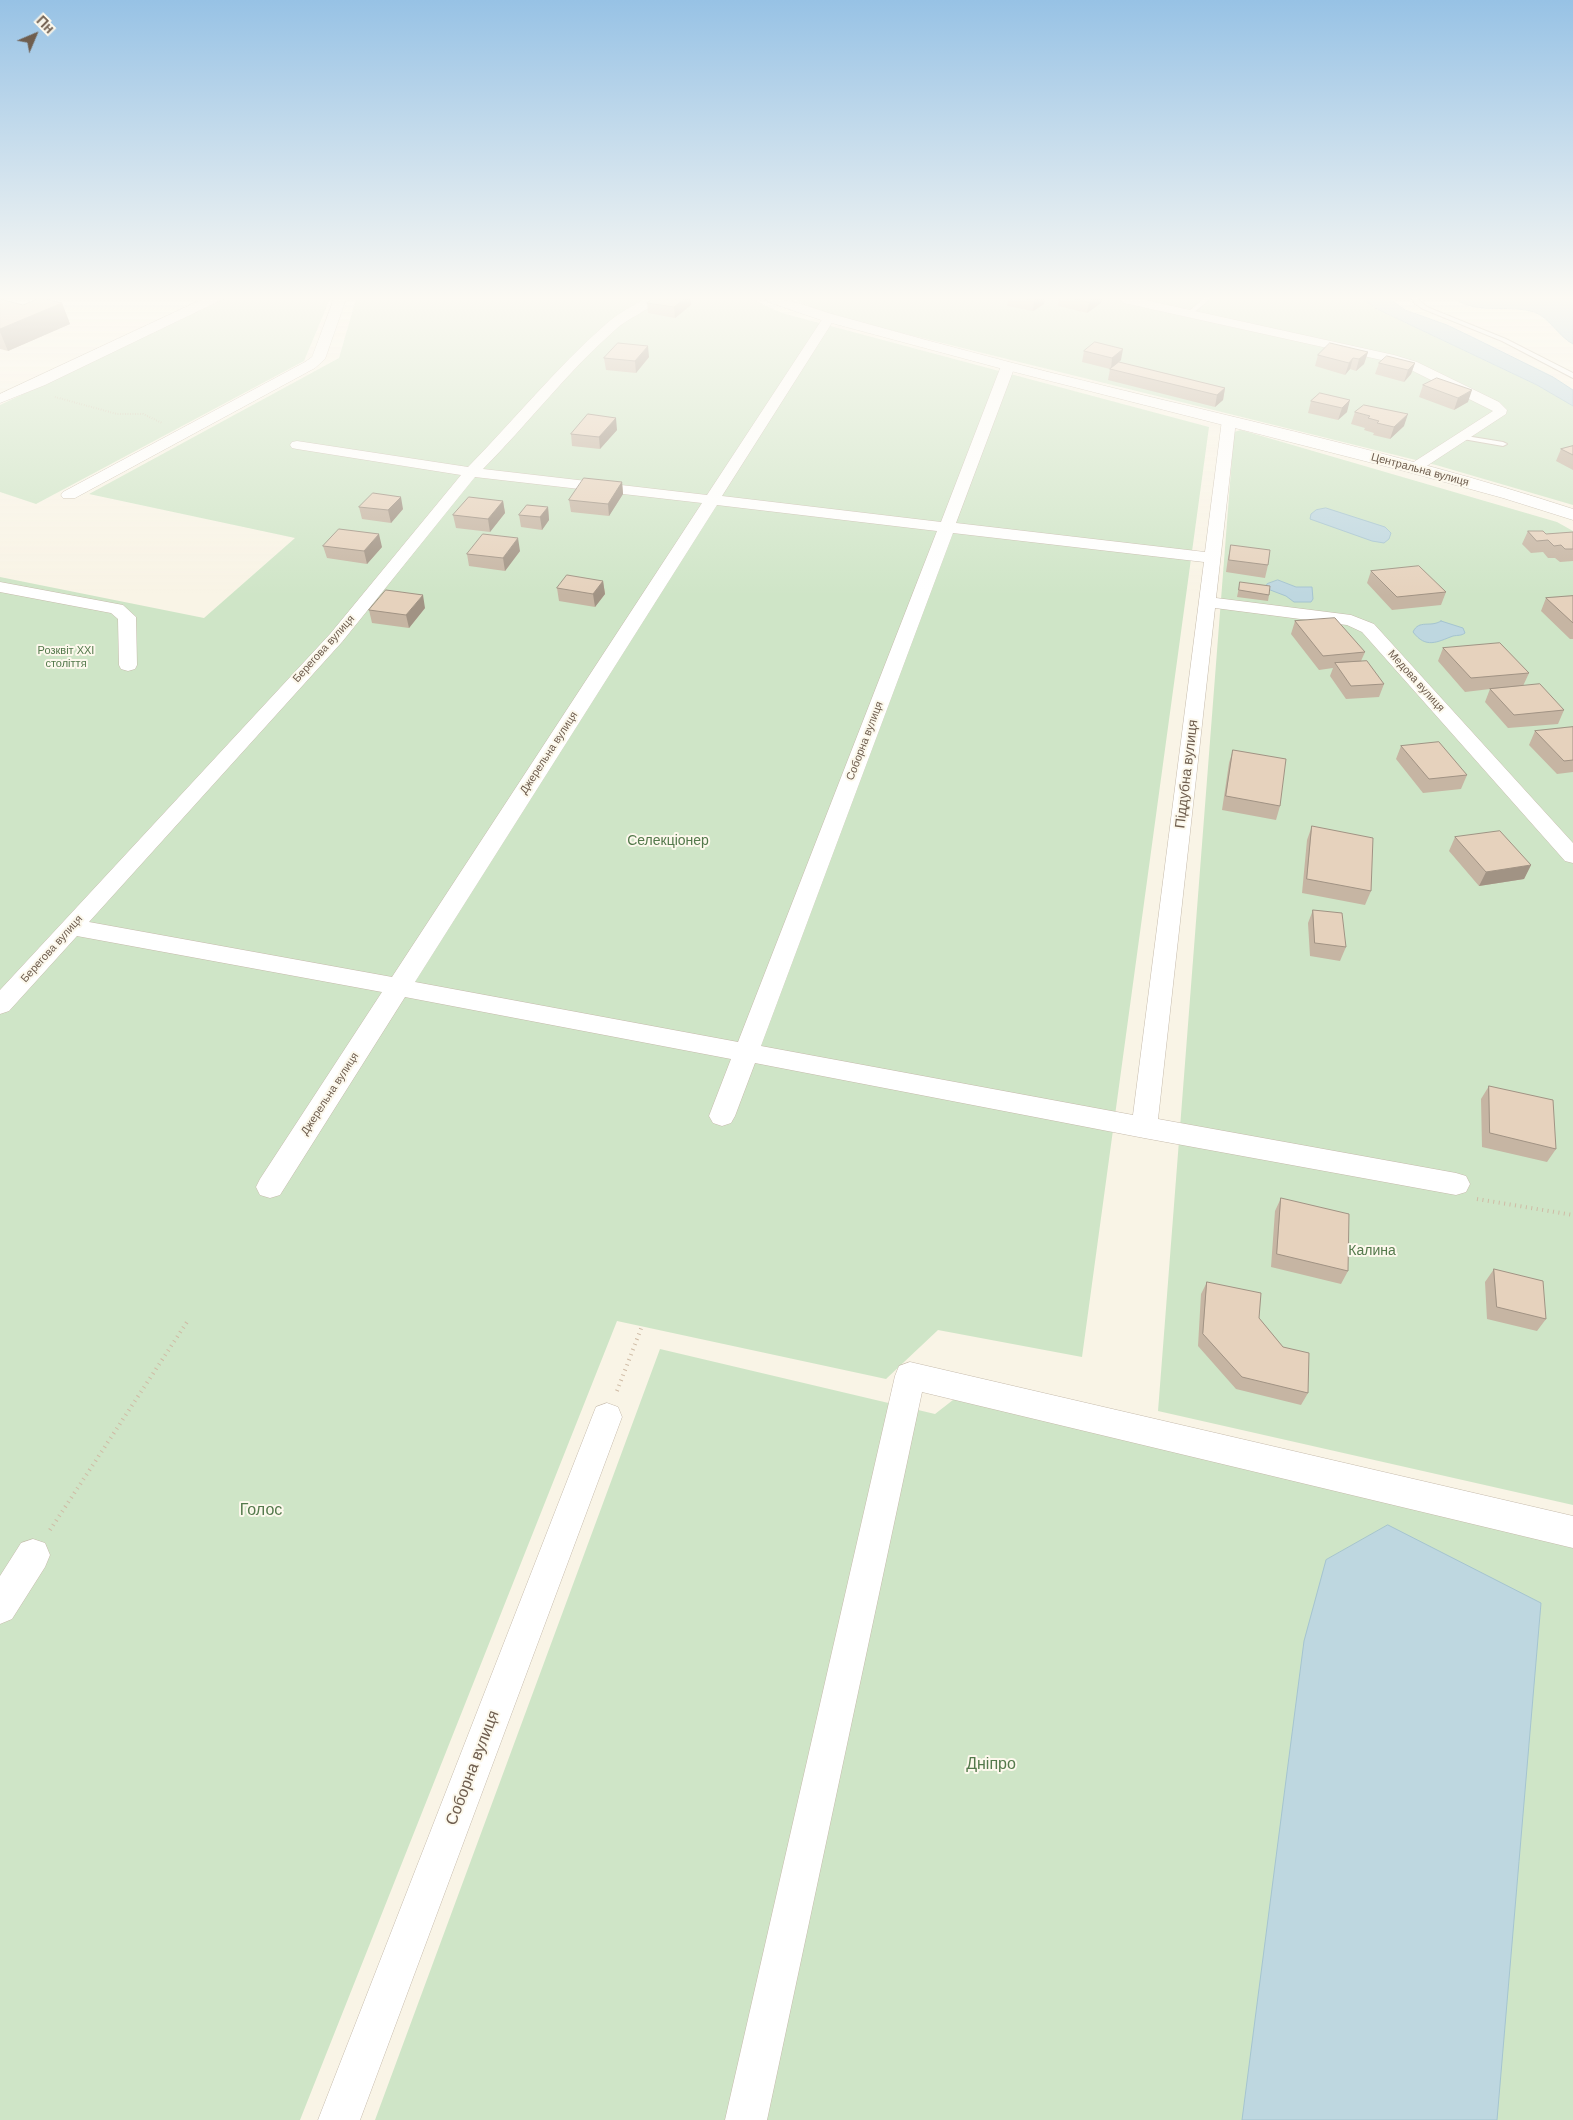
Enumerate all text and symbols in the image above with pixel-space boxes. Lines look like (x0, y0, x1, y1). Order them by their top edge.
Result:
north arrow (10, 10, 60, 60)
text: Пн (33, 12, 58, 37)
street label: Центральна вулиця (1370, 451, 1470, 489)
street label: Берегова вулиця (290, 613, 358, 685)
park label: Розквіт XXI століття (38, 644, 94, 670)
street label: Медова вулиця (1385, 647, 1447, 715)
street label: Соборна вулиця (844, 700, 886, 782)
street label: Джерельна вулиця (517, 709, 581, 797)
street label: Піддубна вулиця (1172, 719, 1202, 829)
park label: Селекціонер (627, 833, 709, 849)
street label: Берегова вулиця (18, 913, 86, 985)
street label: Джерельна вулиця (298, 1050, 362, 1138)
park label: Калина (1348, 1243, 1396, 1259)
park label: Голос (240, 1501, 282, 1521)
street label: Соборна вулиця (442, 1708, 504, 1828)
park label: Дніпро (966, 1755, 1016, 1775)

